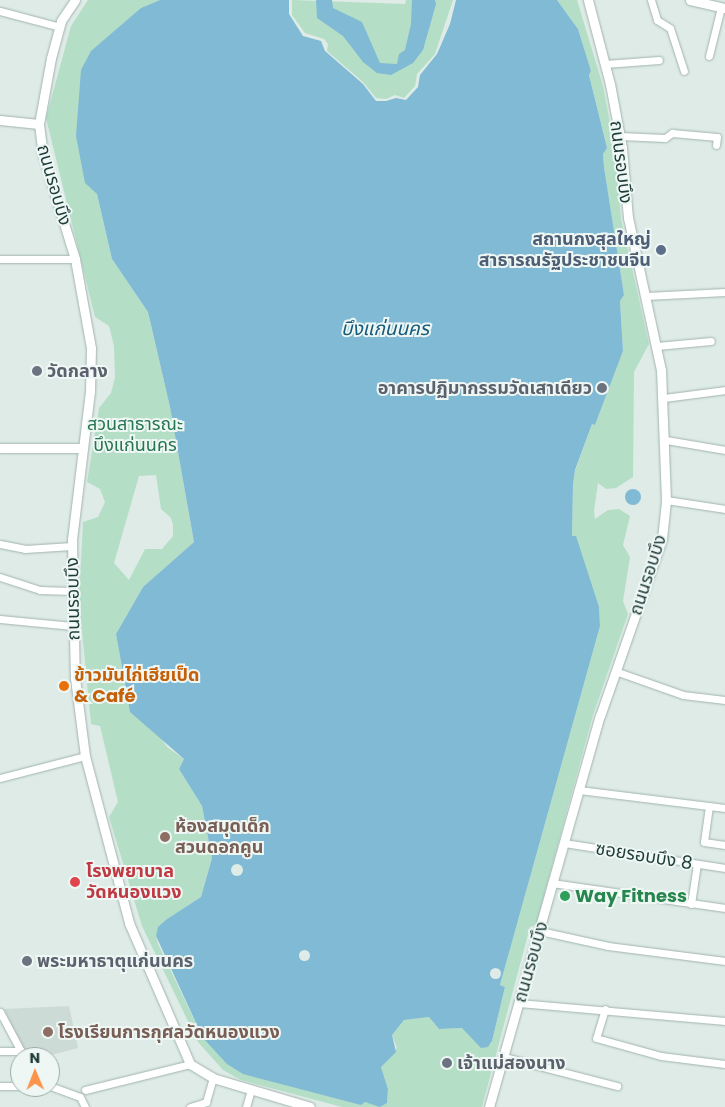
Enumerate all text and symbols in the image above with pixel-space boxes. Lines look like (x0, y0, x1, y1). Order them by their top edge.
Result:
street label: ถนนรอบบึง (605, 119, 637, 205)
street label: ถนนรอบบึง (32, 142, 76, 228)
place label: สถานกงสุลใหญ่ สาธารณรัฐประชาชนจีน (479, 229, 651, 272)
marker: สถานกงสุลใหญ่ สาธารณรัฐประชาชนจีน (655, 244, 667, 256)
water label: บึงแก่นนคร (341, 318, 429, 340)
place label: วัดกลาง (47, 360, 108, 382)
marker: วัดกลาง (31, 365, 43, 377)
place label: อาคารปฏิมากรรมวัดเสาเดียว (378, 377, 592, 399)
marker: อาคารปฏิมากรรมวัดเสาเดียว (596, 382, 608, 394)
park label: สวนสาธารณะ บึงแก่นนคร (87, 414, 183, 456)
street label: ถนนรอบบึง (625, 532, 671, 618)
street label: ถนนรอบบึง (61, 557, 85, 641)
place label: ข้าวมันไก่เฮียเป็ด & Café (74, 665, 199, 708)
marker: ข้าวมันไก่เฮียเป็ด & Café (58, 680, 70, 692)
place label: ห้องสมุดเด็ก สวนดอกคูน (175, 816, 270, 859)
marker: ห้องสมุดเด็ก สวนดอกคูน (159, 831, 171, 843)
street label: ซอยรอบบึง 8 (594, 838, 694, 874)
place label: โรงพยาบาล วัดหนองแวง (86, 861, 181, 904)
marker: โรงพยาบาล วัดหนองแวง (68, 875, 82, 889)
place label: Way Fitness (575, 885, 687, 907)
marker: Way Fitness (559, 890, 571, 902)
street label: ถนนรอบบึง (509, 919, 553, 1005)
place label: พระมหาธาตุแก่นนคร (37, 950, 193, 972)
marker: พระมหาธาตุแก่นนคร (21, 955, 33, 967)
place label: โรงเรียนการกุศลวัดหนองแวง (58, 1021, 280, 1043)
marker: โรงเรียนการกุศลวัดหนองแวง (42, 1026, 54, 1038)
north arrow (10, 1047, 60, 1097)
text: N (29, 1048, 40, 1068)
place label: เจ้าแม่สองนาง (457, 1052, 566, 1074)
marker: เจ้าแม่สองนาง (441, 1057, 453, 1069)

